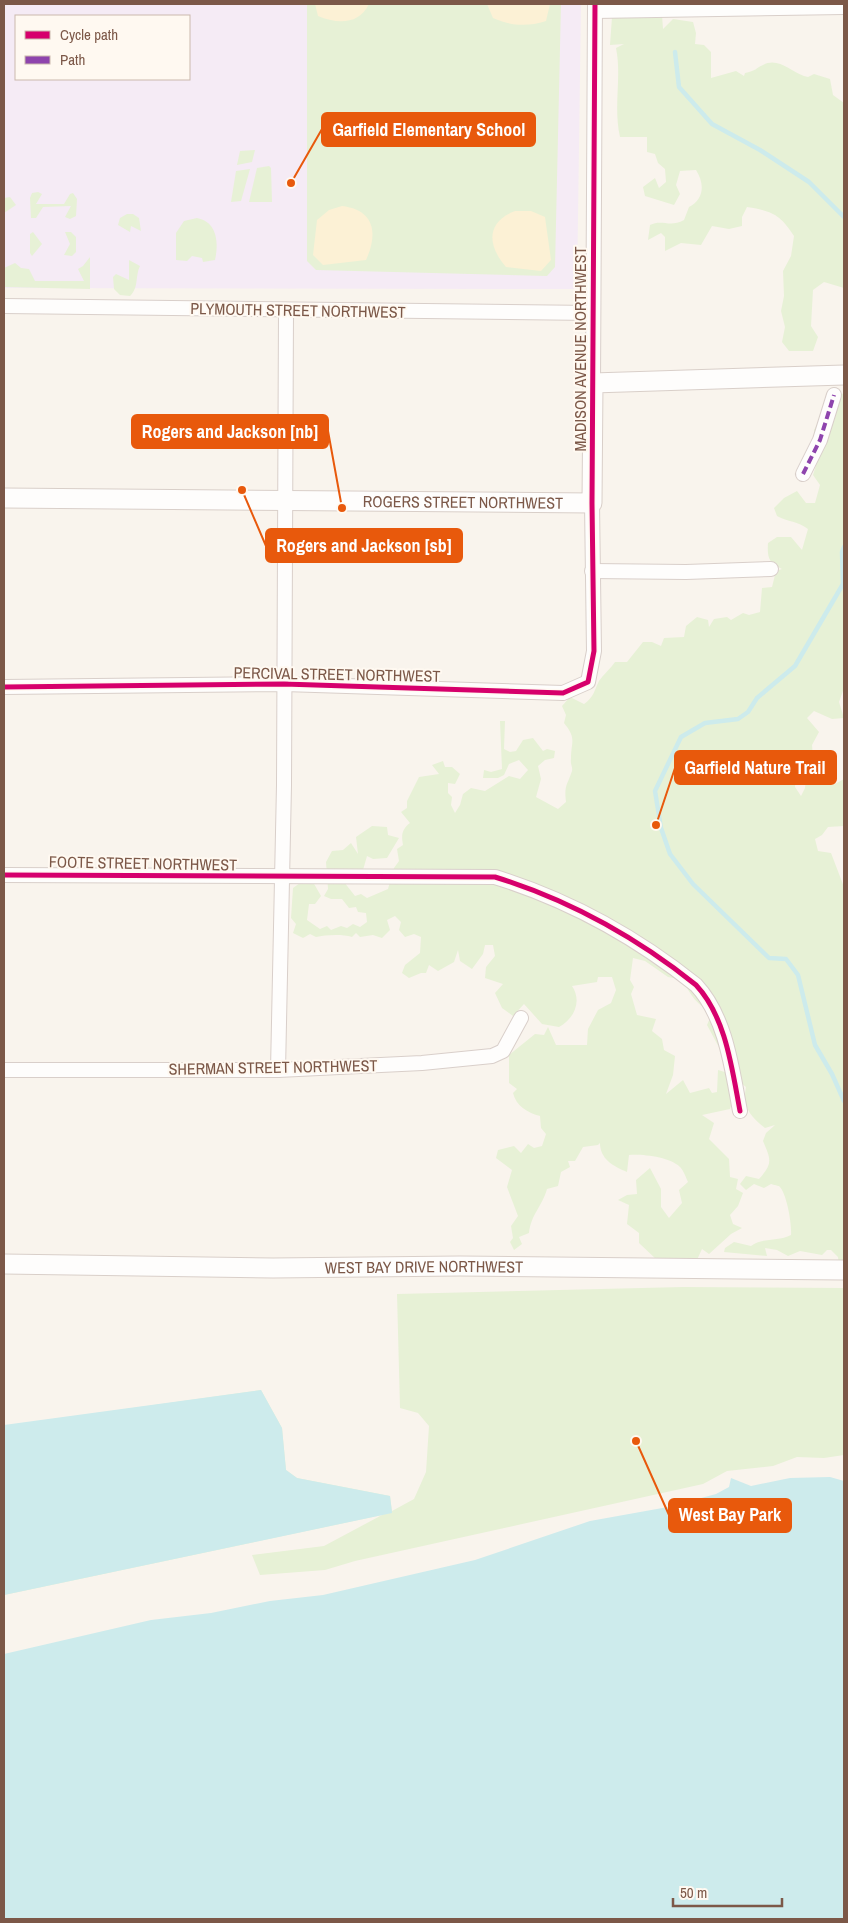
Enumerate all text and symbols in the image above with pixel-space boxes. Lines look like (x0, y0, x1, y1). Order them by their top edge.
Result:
legend (15, 15, 190, 80)
text: Cycle path (60, 24, 118, 45)
text: Path (60, 49, 85, 70)
callout: Garfield Elementary School (322, 113, 535, 146)
text: Garfield Elementary School (333, 117, 525, 142)
street label: MADISON AVENUE NORTHWEST (569, 246, 591, 452)
street label: PLYMOUTH STREET NORTHWEST (190, 297, 406, 323)
callout: Rogers and Jackson [nb] (132, 415, 328, 448)
text: Rogers and Jackson [nb] (142, 419, 318, 444)
street label: ROGERS STREET NORTHWEST (363, 490, 563, 514)
callout: Rogers and Jackson [sb] (266, 529, 462, 562)
text: Rogers and Jackson [sb] (276, 533, 452, 558)
street label: PERCIVAL STREET NORTHWEST (234, 661, 440, 687)
callout: Garfield Nature Trail (675, 751, 836, 784)
text: Garfield Nature Trail (684, 755, 826, 780)
street label: FOOTE STREET NORTHWEST (49, 850, 237, 876)
street label: SHERMAN STREET NORTHWEST (168, 1054, 378, 1080)
street label: WEST BAY DRIVE NORTHWEST (325, 1255, 523, 1278)
callout: West Bay Park (669, 1499, 791, 1532)
text: West Bay Park (679, 1502, 782, 1527)
scale bar (673, 1876, 782, 1908)
text: 50 m (680, 1882, 707, 1903)

